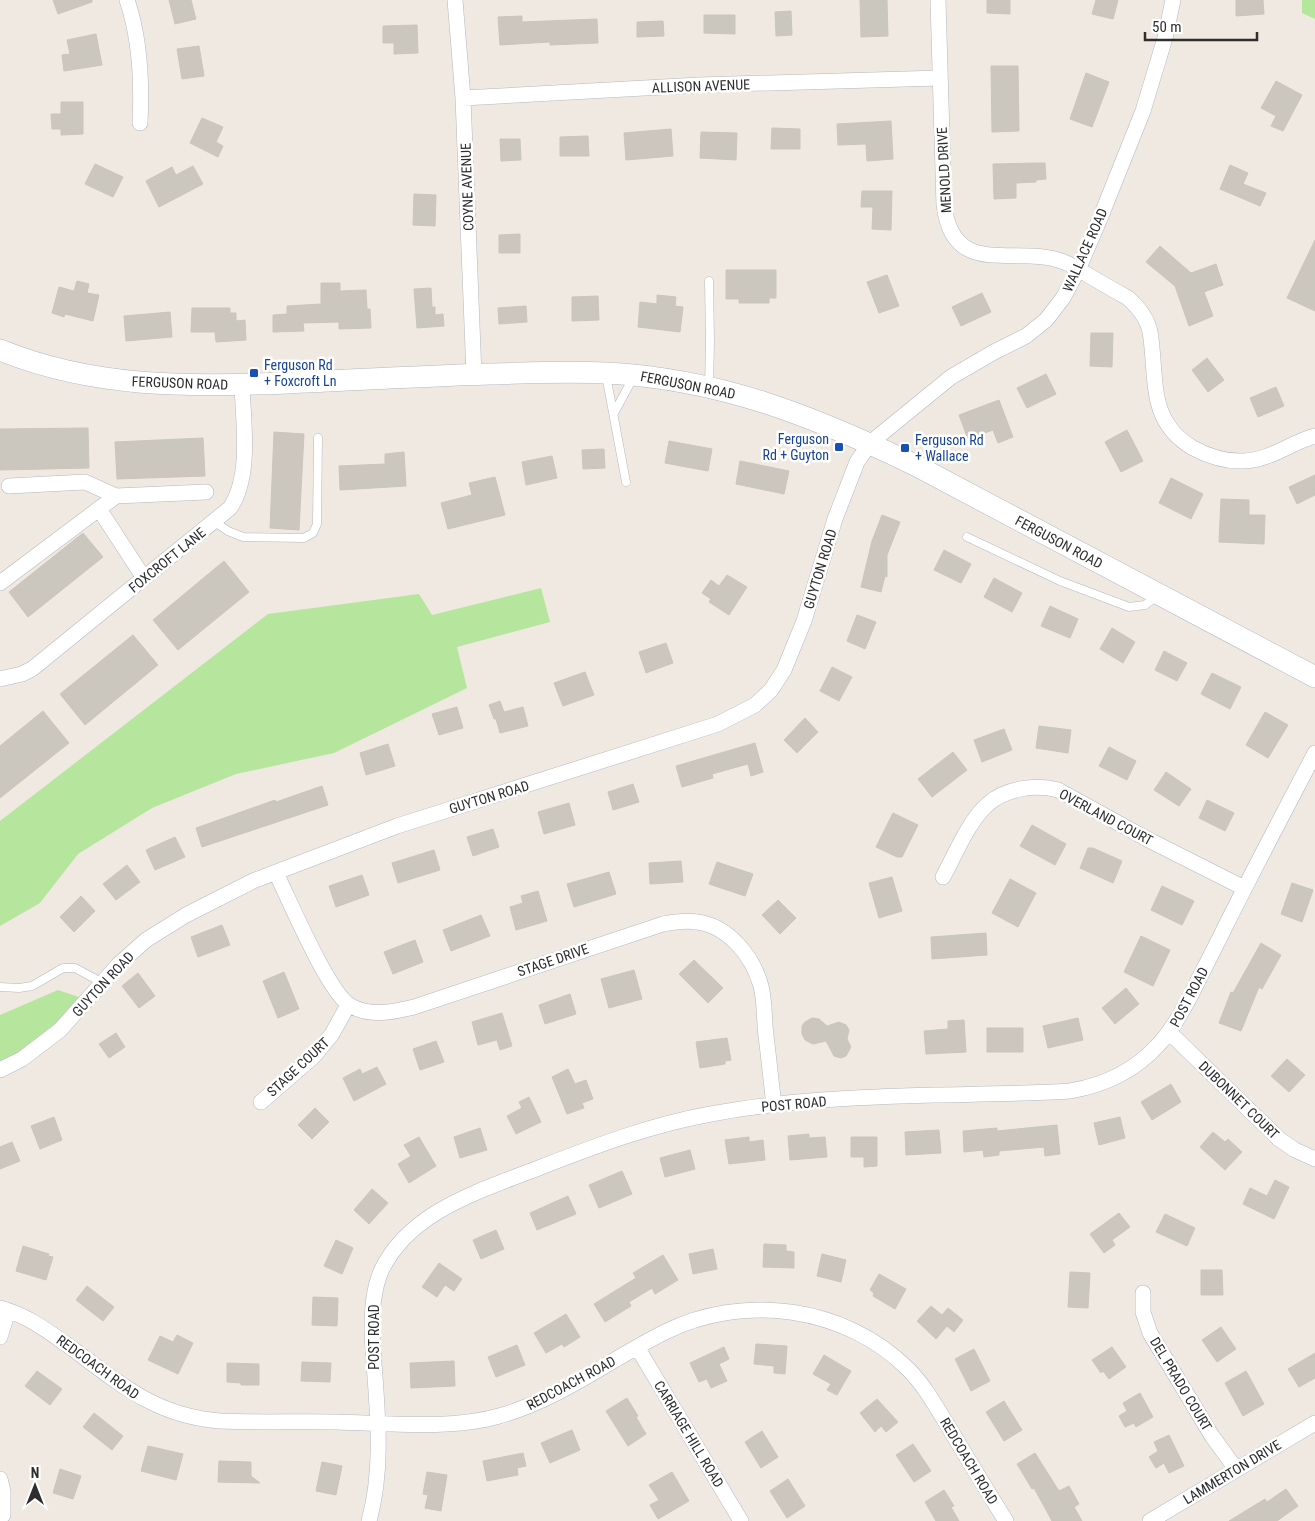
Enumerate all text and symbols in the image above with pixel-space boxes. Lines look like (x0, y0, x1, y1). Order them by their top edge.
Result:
scale bar (1145, 10, 1258, 42)
text: 50 m (1152, 18, 1182, 36)
street label: ALLISON AVENUE (652, 76, 750, 96)
street label: MENOLD DRIVE (934, 126, 954, 213)
street label: COYNE AVENUE (457, 143, 477, 231)
street label: WALLACE ROAD (1059, 206, 1111, 294)
place label: Ferguson Rd + Foxcroft Ln (264, 357, 337, 389)
marker: Ferguson Rd + Foxcroft Ln (248, 367, 260, 379)
street label: FERGUSON ROAD (639, 368, 737, 402)
street label: FERGUSON ROAD (131, 373, 229, 393)
place label: Ferguson Rd + Guyton (763, 431, 829, 463)
place label: Ferguson Rd + Wallace (915, 432, 984, 464)
marker: Ferguson Rd + Guyton (833, 441, 845, 453)
marker: Ferguson Rd + Wallace (899, 442, 911, 454)
street label: FERGUSON ROAD (1013, 512, 1105, 572)
street label: FOXCROFT LANE (125, 524, 209, 596)
street label: GUYTON ROAD (800, 527, 840, 611)
street label: GUYTON ROAD (447, 777, 531, 817)
street label: OVERLAND COURT (1056, 786, 1156, 848)
street label: STAGE DRIVE (515, 940, 591, 980)
street label: GUYTON ROAD (69, 948, 137, 1020)
street label: POST ROAD (1167, 964, 1211, 1030)
street label: STAGE COURT (264, 1034, 332, 1100)
street label: DUBONNET COURT (1196, 1058, 1282, 1142)
street label: POST ROAD (761, 1093, 827, 1115)
street label: POST ROAD (366, 1304, 382, 1370)
street label: REDCOACH ROAD (54, 1332, 142, 1402)
street label: DEL PRADO COURT (1147, 1334, 1215, 1434)
street label: REDCOACH ROAD (524, 1353, 618, 1413)
street label: CARRIAGE HILL ROAD (651, 1378, 727, 1490)
street label: REDCOACH ROAD (937, 1415, 1001, 1507)
street label: LAMMERTON DRIVE (1180, 1437, 1284, 1507)
north arrow (10, 1461, 60, 1511)
text: N (31, 1465, 39, 1481)

